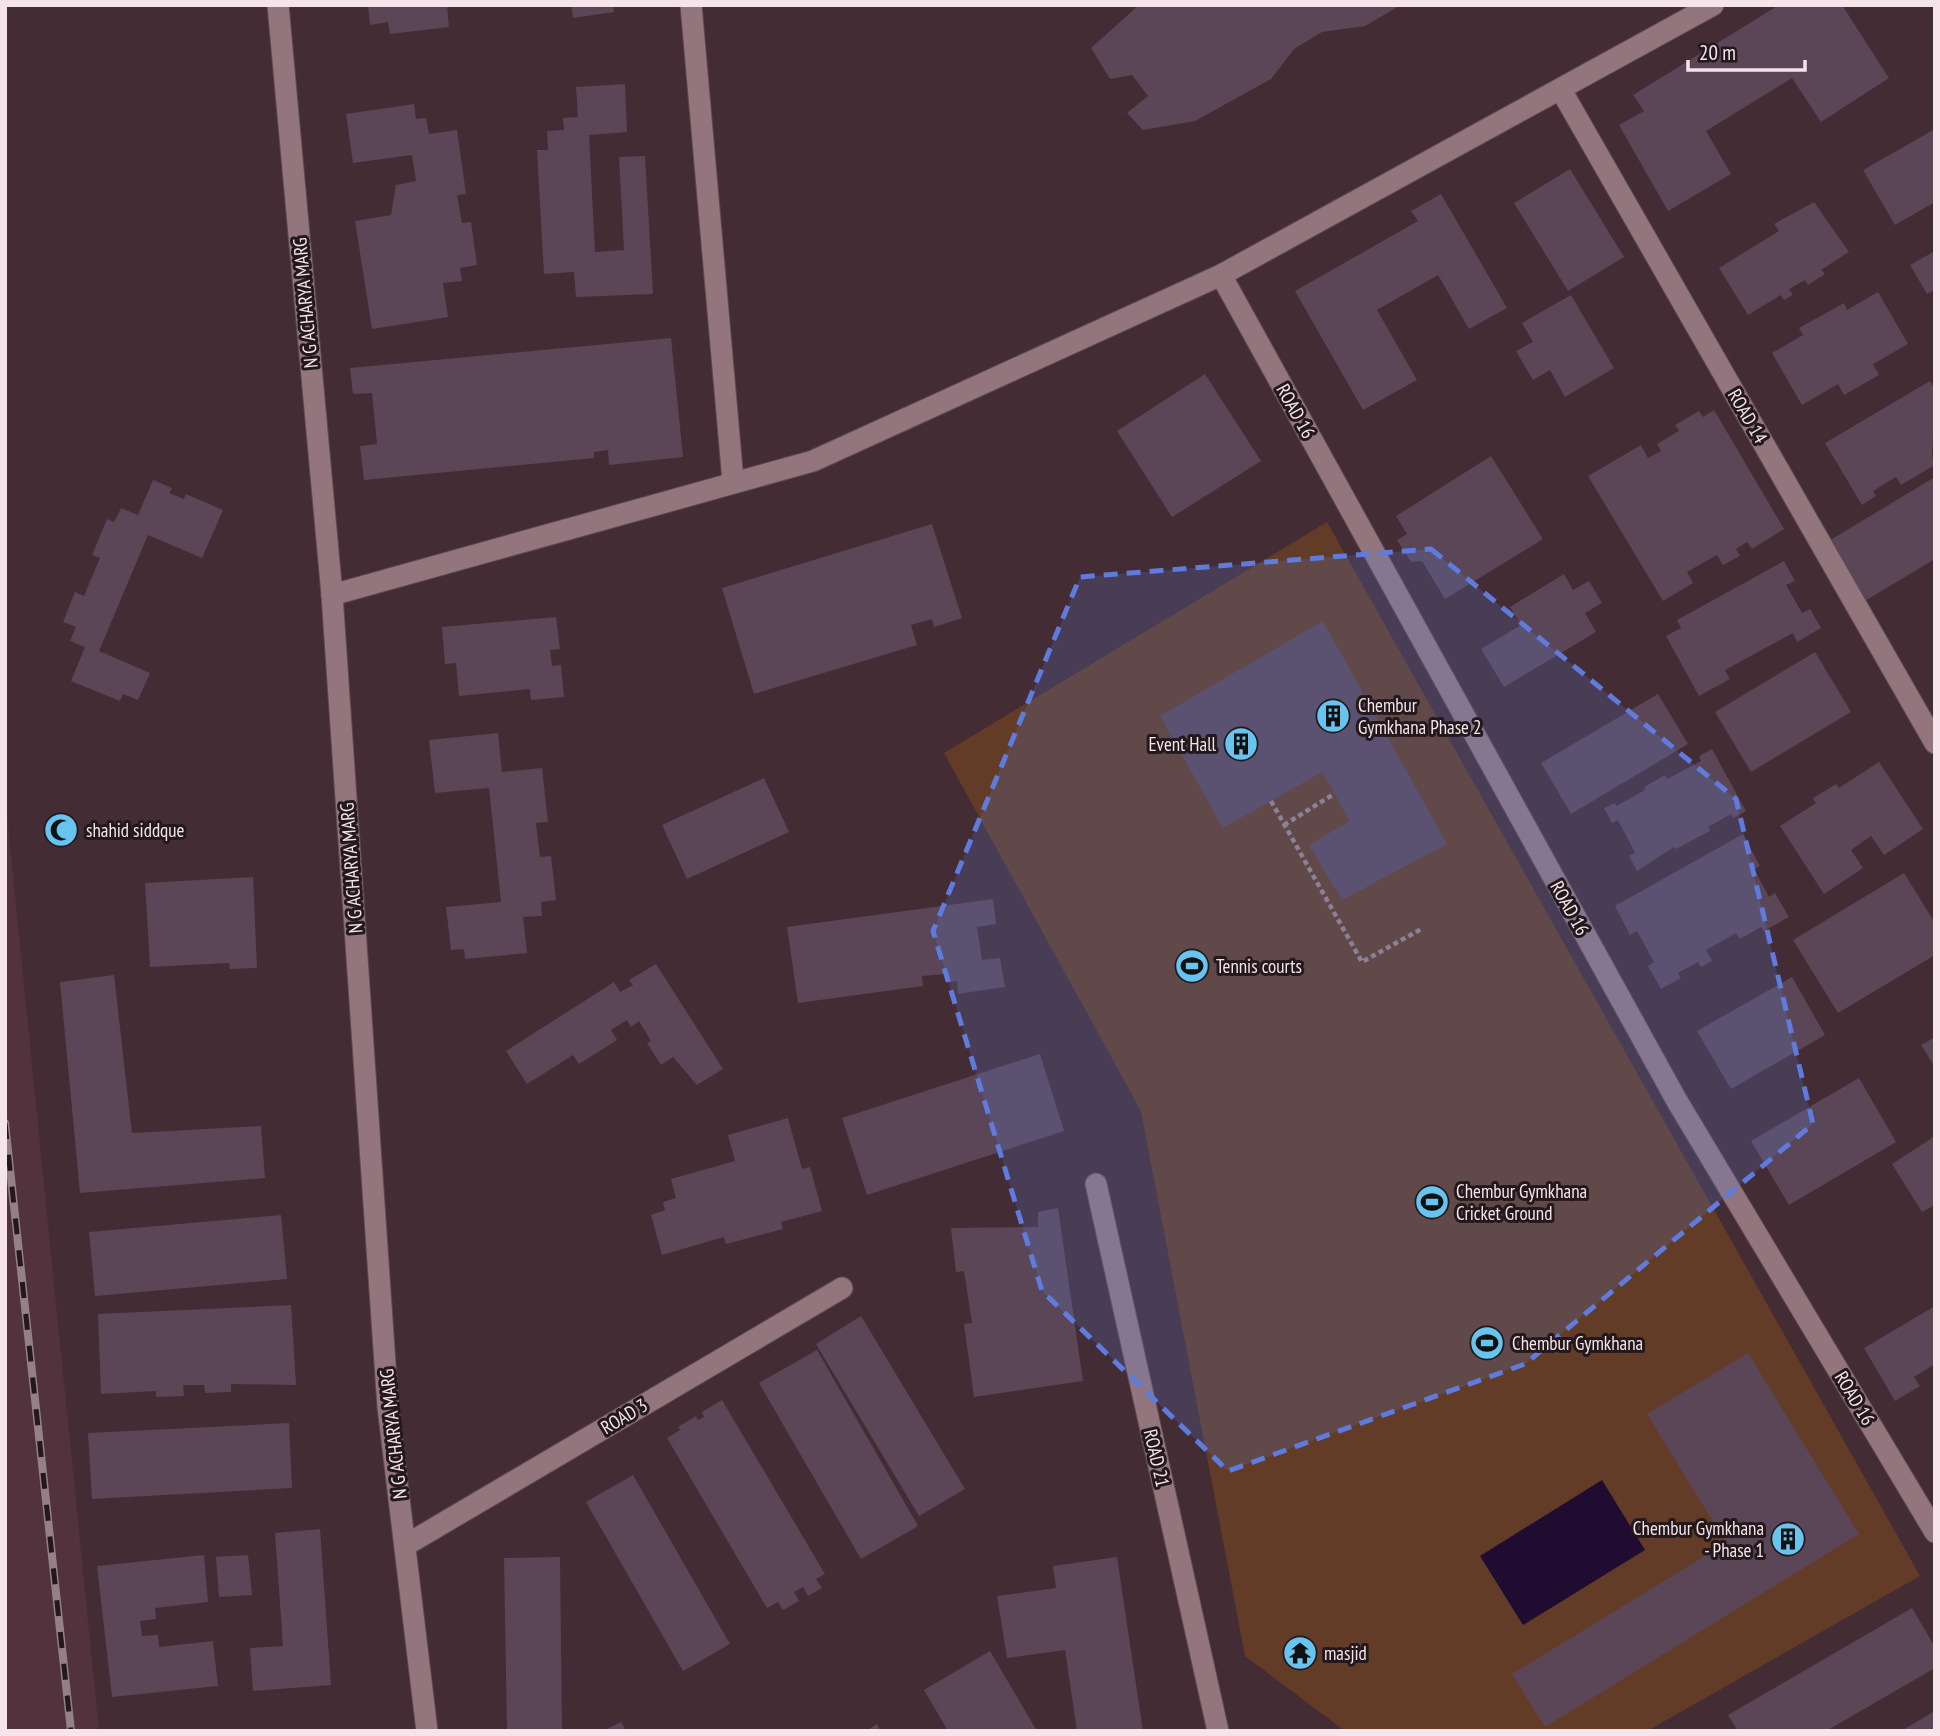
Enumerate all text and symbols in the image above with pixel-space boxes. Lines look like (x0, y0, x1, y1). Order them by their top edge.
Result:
scale bar (1688, 28, 1805, 72)
text: 20 m (1699, 39, 1736, 66)
street label: N G ACHARYA MARG (287, 237, 323, 369)
street label: ROAD 16 (1271, 380, 1321, 442)
street label: ROAD 14 (1723, 385, 1773, 448)
place label: Chembur Gymkhana Phase 2 (1358, 693, 1482, 739)
building icon: Chembur Gymkhana Phase 2 (1314, 697, 1352, 735)
building icon: Event Hall (1222, 725, 1260, 763)
place label: Event Hall (1148, 732, 1217, 756)
street label: N G ACHARYA MARG (334, 802, 368, 934)
mosque icon: shahid siddque (42, 811, 80, 849)
place label: shahid siddque (86, 818, 185, 842)
street label: ROAD 16 (1545, 877, 1595, 939)
sports icon: Tennis courts (1173, 947, 1211, 985)
place label: Tennis courts (1216, 954, 1302, 978)
place label: Chembur Gymkhana Cricket Ground (1456, 1179, 1587, 1225)
sports icon: Chembur Gymkhana Cricket Ground (1413, 1183, 1451, 1221)
sports icon: Chembur Gymkhana (1468, 1324, 1506, 1362)
place label: Chembur Gymkhana (1512, 1331, 1643, 1355)
street label: ROAD 16 (1830, 1367, 1880, 1429)
street label: N G ACHARYA MARG (374, 1368, 412, 1500)
street label: ROAD 3 (596, 1393, 652, 1439)
street label: ROAD 21 (1139, 1427, 1175, 1489)
place label: Chembur Gymkhana - Phase 1 (1633, 1516, 1764, 1562)
building icon: Chembur Gymkhana - Phase 1 (1769, 1520, 1807, 1558)
temple icon: masjid (1281, 1634, 1319, 1672)
place label: masjid (1324, 1641, 1367, 1665)

